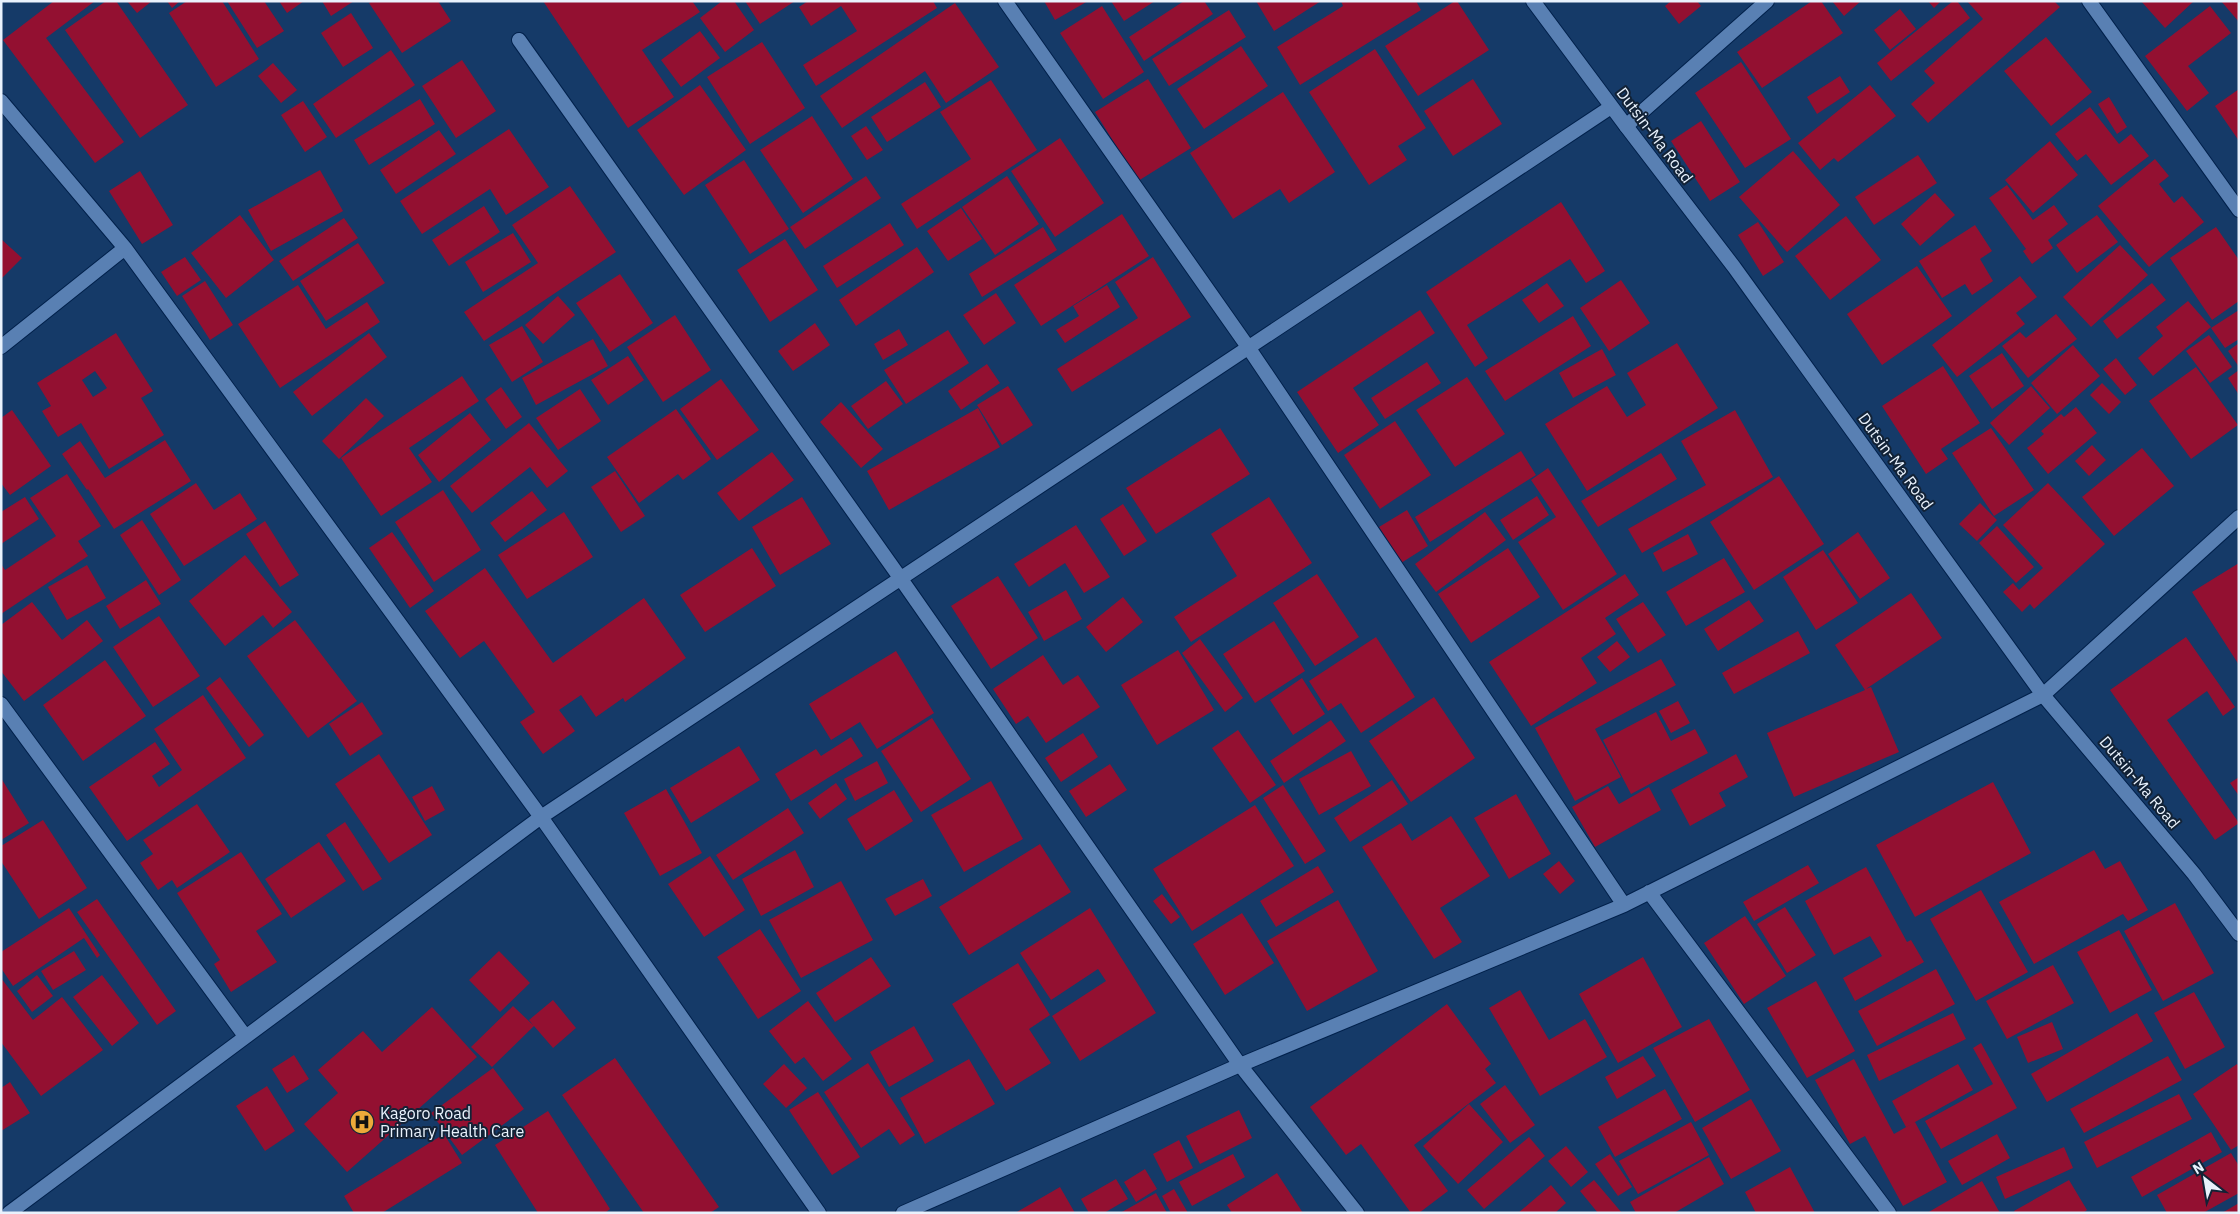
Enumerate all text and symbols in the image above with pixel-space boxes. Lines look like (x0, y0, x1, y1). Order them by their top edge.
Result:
street label: Dutsin-Ma Road (1612, 83, 1698, 187)
street label: Dutsin-Ma Road (1854, 409, 1938, 513)
street label: Dutsin-Ma Road (2095, 732, 2185, 832)
place label: Kagoro Road Primary Health Care (380, 1103, 524, 1141)
hospital icon: Kagoro Road Primary Health Care (349, 1109, 375, 1135)
north arrow (2180, 1154, 2230, 1204)
text: N (2189, 1158, 2207, 1178)

